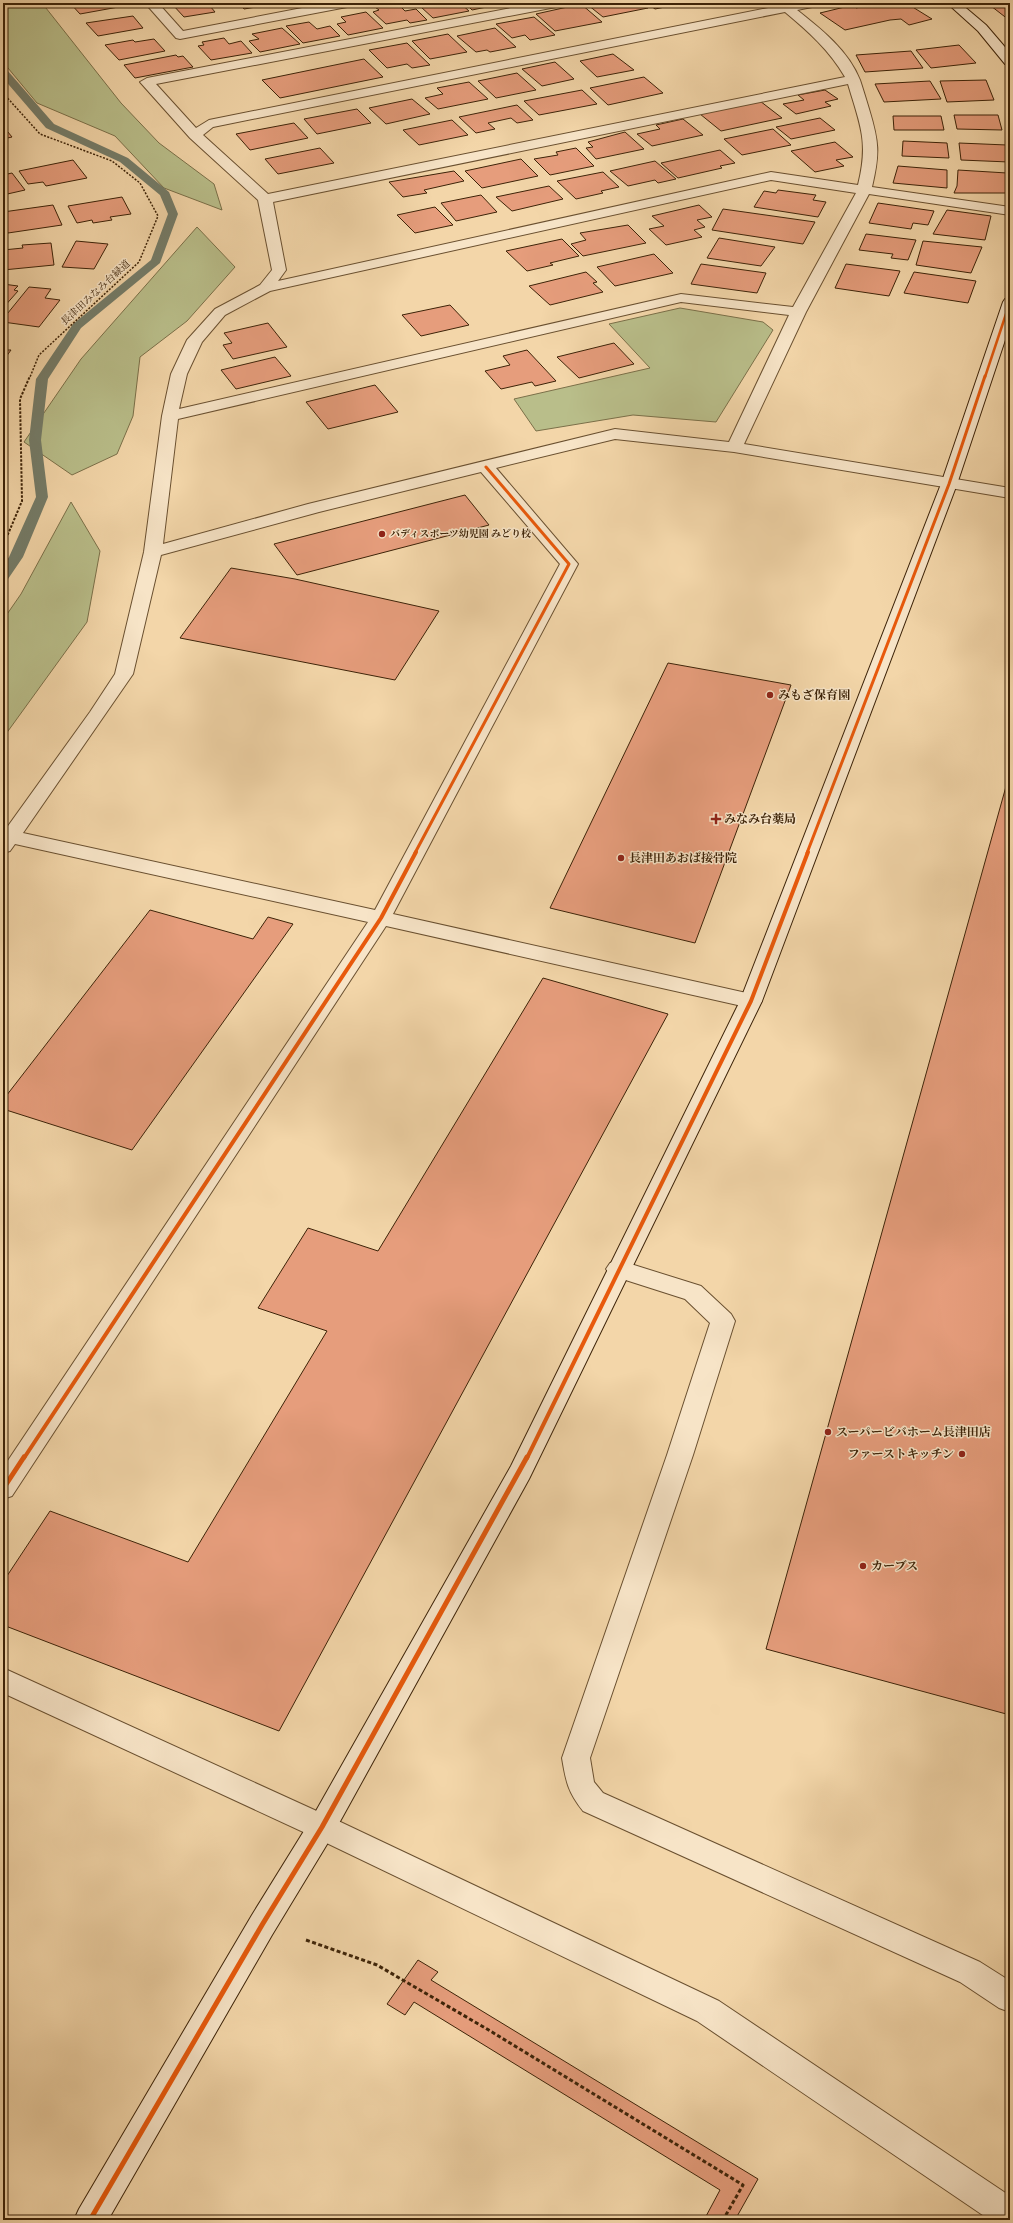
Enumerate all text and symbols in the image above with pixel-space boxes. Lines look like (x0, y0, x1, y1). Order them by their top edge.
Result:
street label: 長津田みなみ台緑道 (59, 258, 133, 328)
place label: バディスポーツ幼児園 みどり校 (390, 528, 531, 541)
marker: バディスポーツ幼児園 みどり校 (377, 529, 387, 539)
place label: みもざ保育園 (778, 688, 850, 703)
marker: みもざ保育園 (765, 690, 775, 700)
place label: みなみ台薬局 (724, 812, 796, 827)
marker: みなみ台薬局 (711, 814, 721, 824)
place label: 長津田あおば接骨院 (629, 851, 737, 866)
marker: 長津田あおば接骨院 (616, 853, 626, 863)
place label: スーパービバホーム長津田店 (836, 1425, 991, 1440)
marker: スーパービバホーム長津田店 (823, 1427, 833, 1437)
place label: ファーストキッチン (848, 1447, 954, 1462)
marker: ファーストキッチン (957, 1449, 967, 1459)
place label: カーブス (871, 1559, 918, 1574)
marker: カーブス (858, 1561, 868, 1571)

